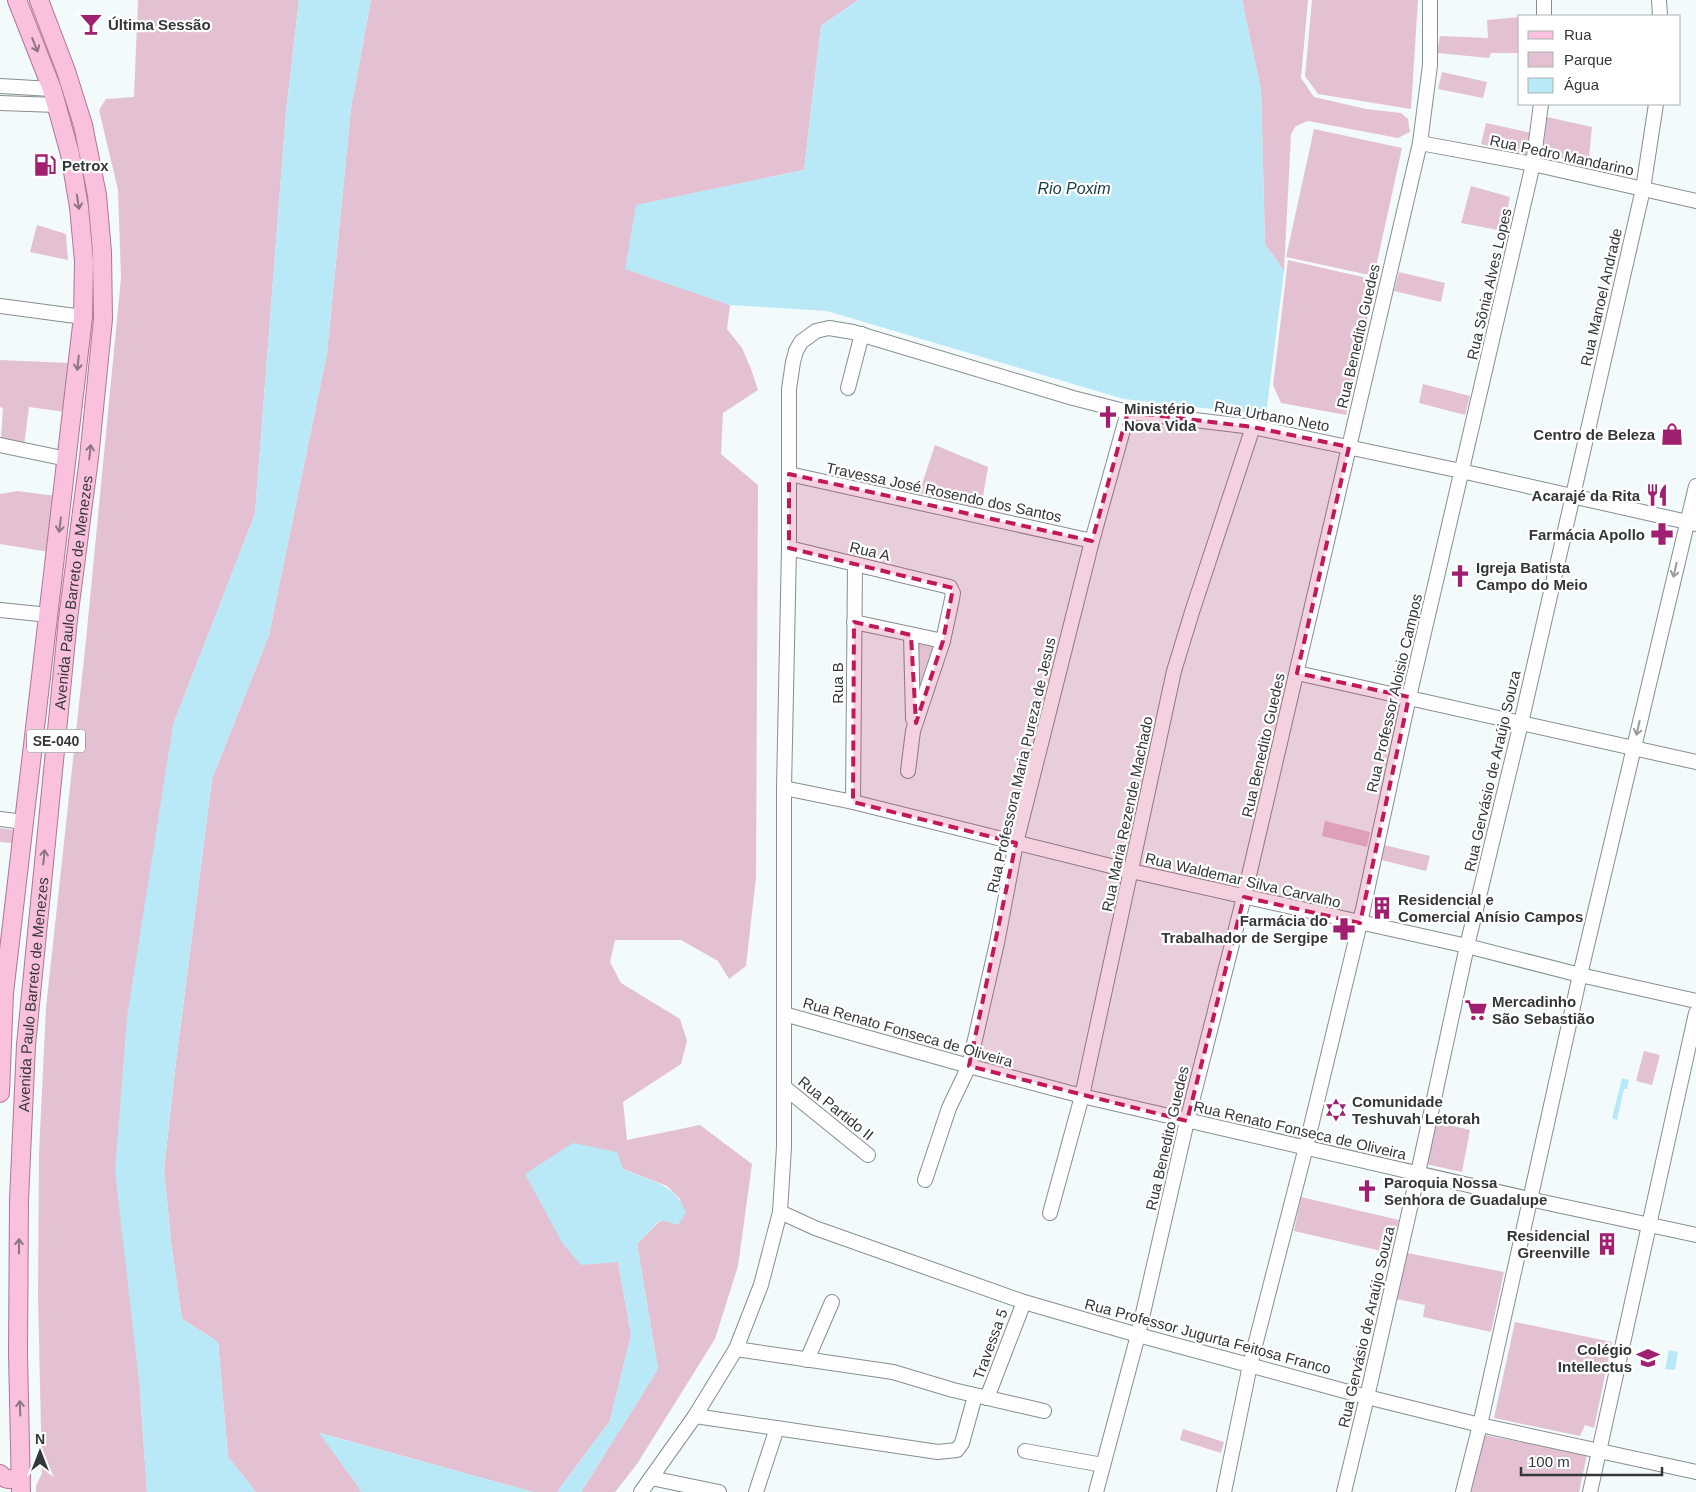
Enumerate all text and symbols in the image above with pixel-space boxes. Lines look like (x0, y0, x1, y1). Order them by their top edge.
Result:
bar icon: Última Sessão (78, 11, 104, 37)
legend (1518, 15, 1681, 105)
place label: Última Sessão (108, 16, 211, 33)
text: Rua (1564, 26, 1592, 43)
one-way arrow (31, 37, 40, 52)
text: Parque (1564, 51, 1612, 68)
text: Água (1564, 76, 1600, 93)
street label: Rua Pedro Mandarino (1488, 131, 1636, 179)
fuel station icon: Petrox (32, 152, 58, 178)
place label: Petrox (62, 157, 109, 174)
water label: Rio Poxim (1038, 180, 1110, 197)
one-way arrow (73, 193, 83, 209)
street label: Rua Sônia Alves Lopes (1463, 207, 1515, 361)
street label: Rua Manoel Andrade (1577, 226, 1625, 368)
street label: Rua Benedito Guedes (1333, 262, 1383, 410)
one-way arrow (73, 355, 83, 371)
street label: Rua Urbano Neto (1213, 397, 1331, 435)
place label: Ministério Nova Vida (1124, 400, 1197, 434)
church icon: Ministério Nova Vida (1095, 404, 1121, 430)
shop icon: Centro de Beleza (1659, 421, 1685, 447)
place label: Centro de Beleza (1533, 426, 1656, 443)
one-way arrow (85, 444, 95, 460)
street label: Travessa José Rosendo dos Santos (825, 459, 1063, 525)
street label: Avenida Paulo Barreto de Menezes (51, 474, 95, 711)
restaurant icon: Acarajé da Rita (1644, 482, 1670, 508)
place label: Acarajé da Rita (1532, 487, 1641, 504)
one-way arrow (55, 517, 65, 533)
pharmacy icon: Farmácia Apollo (1649, 521, 1675, 547)
place label: Farmácia Apollo (1529, 526, 1645, 543)
street label: Rua A (848, 538, 892, 564)
place label: Igreja Batista Campo do Meio (1476, 559, 1588, 593)
one-way arrow (1670, 561, 1679, 577)
church icon: Igreja Batista Campo do Meio (1447, 563, 1473, 589)
street label: Rua Professor Aloisio Campos (1363, 592, 1425, 794)
street label: Rua Professora Maria Pureza de Jesus (983, 636, 1059, 894)
street label: Rua B (829, 662, 846, 704)
street label: Rua Gervásio de Araújo Souza (1461, 668, 1524, 873)
street label: Rua Benedito Guedes (1238, 671, 1288, 819)
street label: Rua Maria Rezende Machado (1098, 715, 1156, 913)
one-way arrow (1633, 720, 1642, 736)
road number: SE-040 (27, 729, 85, 752)
one-way arrow (39, 849, 49, 865)
street label: Rua Waldemar Silva Carvalho (1143, 849, 1343, 911)
street label: Avenida Paulo Barreto de Menezes (14, 876, 51, 1112)
place label: Residencial e Comercial Anísio Campos (1398, 891, 1583, 925)
building icon: Residencial e Comercial Anísio Campos (1369, 895, 1395, 921)
place label: Farmácia do Trabalhador de Sergipe (1161, 912, 1328, 946)
pharmacy icon: Farmácia do Trabalhador de Sergipe (1331, 916, 1357, 942)
place label: Mercadinho São Sebastião (1492, 993, 1595, 1027)
street label: Rua Renato Fonseca de Oliveira (801, 994, 1016, 1070)
supermarket icon: Mercadinho São Sebastião (1463, 997, 1489, 1023)
street label: Rua Benedito Guedes (1142, 1064, 1192, 1212)
street label: Rua Partido II (795, 1073, 877, 1143)
place label: Comunidade Teshuvah Letorah (1352, 1093, 1480, 1127)
street label: Rua Renato Fonseca de Oliveira (1192, 1097, 1409, 1163)
synagogue icon: Comunidade Teshuvah Letorah (1323, 1097, 1349, 1123)
place label: Paroquia Nossa Senhora de Guadalupe (1384, 1174, 1547, 1208)
church icon: Paroquia Nossa Senhora de Guadalupe (1354, 1178, 1380, 1204)
street label: Rua Gervásio de Araújo Souza (1335, 1224, 1398, 1429)
place label: Residencial Greenville (1507, 1227, 1590, 1261)
building icon: Residencial Greenville (1594, 1231, 1620, 1257)
one-way arrow (14, 1238, 24, 1254)
street label: Rua Professor Jugurta Feitosa Franco (1083, 1295, 1333, 1377)
street label: Travessa 5 (969, 1306, 1011, 1382)
place label: Colégio Intellectus (1558, 1341, 1632, 1375)
school or university icon: Colégio Intellectus (1635, 1345, 1661, 1371)
one-way arrow (15, 1401, 25, 1417)
north arrow (15, 1427, 65, 1477)
text: N (35, 1431, 45, 1447)
scale bar (1521, 1444, 1662, 1476)
text: 100 m (1528, 1453, 1570, 1470)

